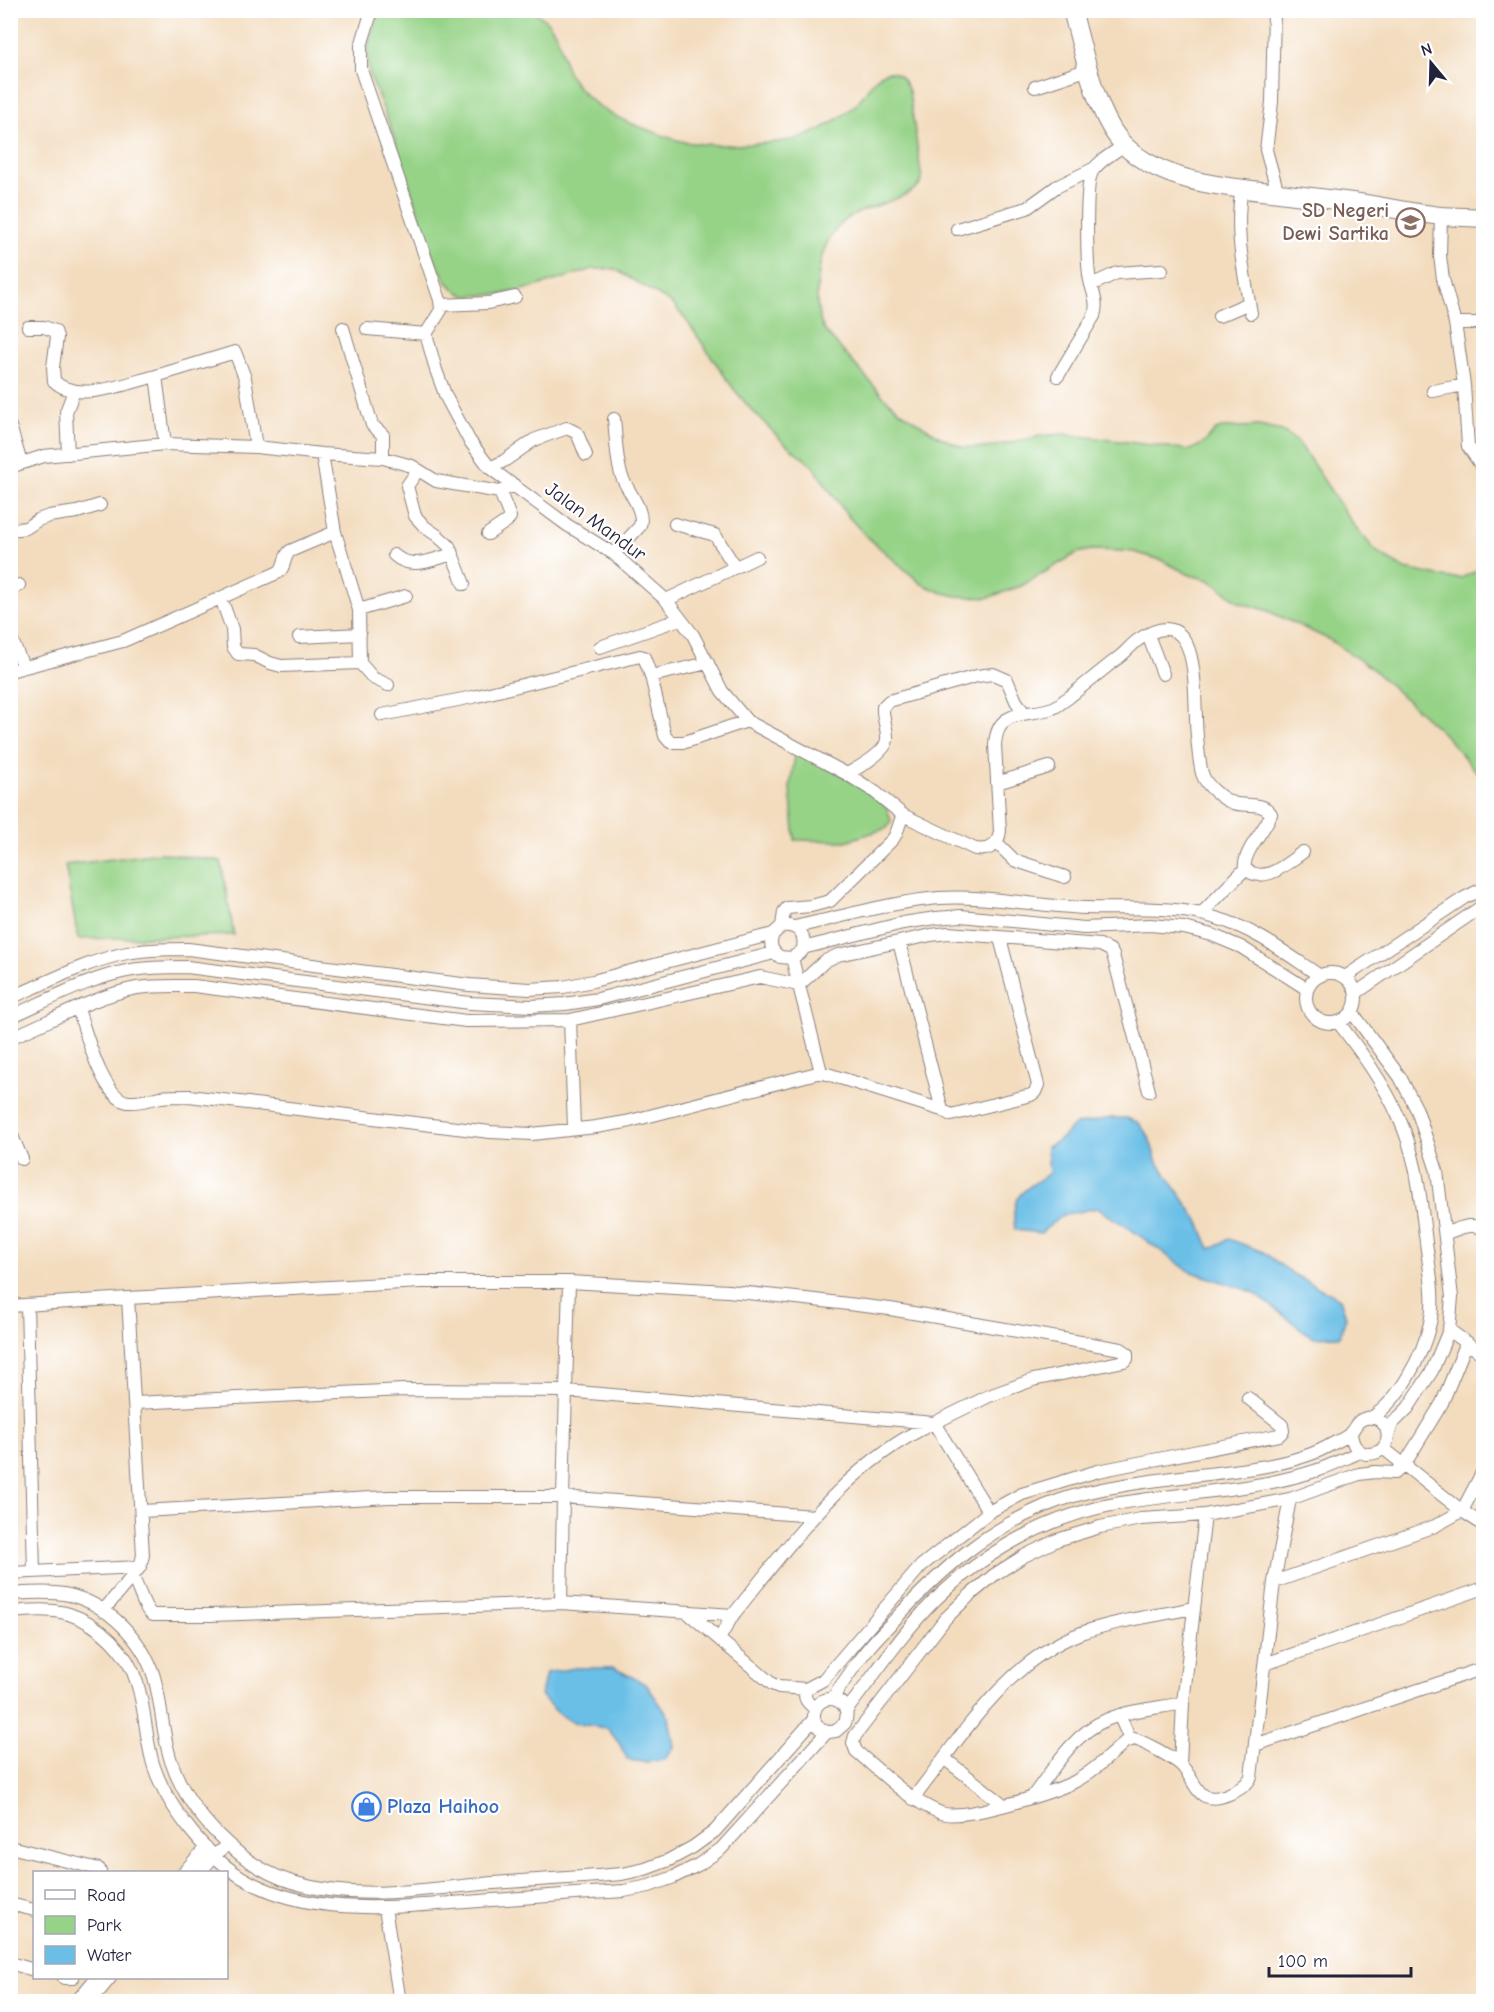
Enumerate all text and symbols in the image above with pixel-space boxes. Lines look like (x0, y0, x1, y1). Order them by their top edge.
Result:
north arrow (1401, 33, 1461, 93)
text: N (1419, 40, 1434, 60)
place label: SD Negeri Dewi Sartika (1282, 199, 1389, 245)
school or university icon: SD Negeri Dewi Sartika (1394, 206, 1426, 238)
street label: Jalan Mandur (541, 477, 651, 566)
shop icon: Plaza Haihoo (350, 1790, 382, 1822)
place label: Plaza Haihoo (387, 1795, 499, 1818)
legend (33, 1871, 228, 1979)
text: Road (87, 1885, 126, 1906)
text: Park (87, 1915, 122, 1936)
scale bar (1269, 1940, 1412, 1978)
text: Water (87, 1945, 132, 1966)
text: 100 m (1278, 1951, 1328, 1972)

